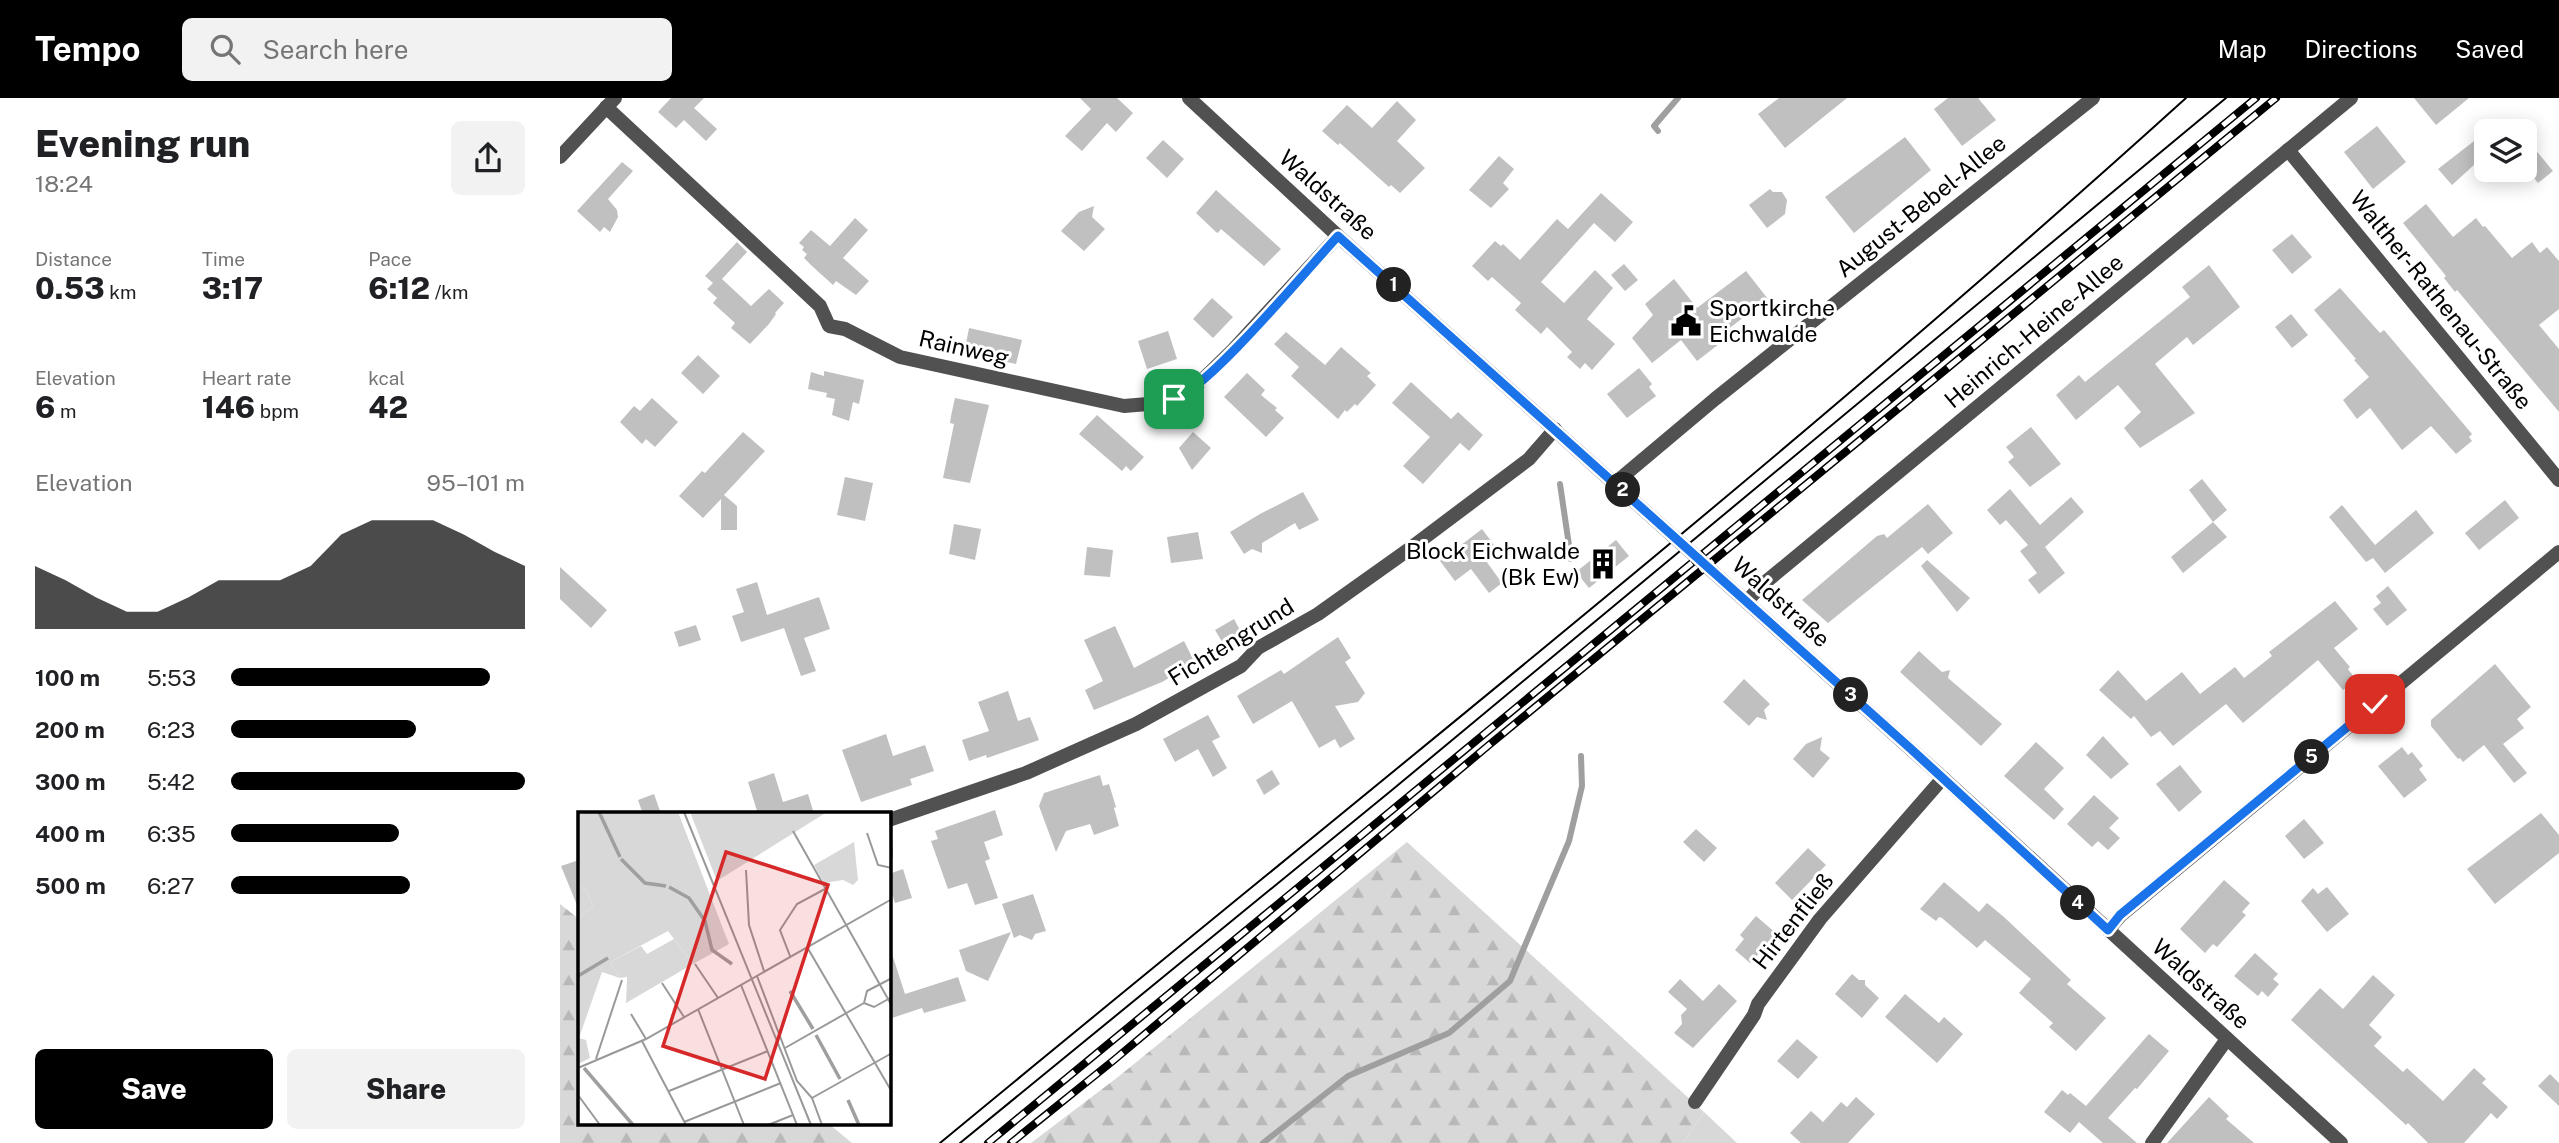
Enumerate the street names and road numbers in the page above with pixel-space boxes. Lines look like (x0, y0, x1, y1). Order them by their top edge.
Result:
street label: August-Bebel-Allee (1830, 129, 2011, 282)
street label: Waldstraße (1274, 144, 1383, 245)
street label: Walther-Rathenau-Straße (2345, 185, 2538, 414)
street label: Heinrich-Heine-Allee (1939, 248, 2129, 413)
street label: Rainweg (916, 324, 1012, 371)
street label: Waldstraße (1727, 551, 1836, 652)
street label: Fichtengrund (1163, 592, 1299, 691)
street label: Hirtenfließ (1747, 867, 1839, 974)
street label: Waldstraße (2147, 933, 2256, 1034)

